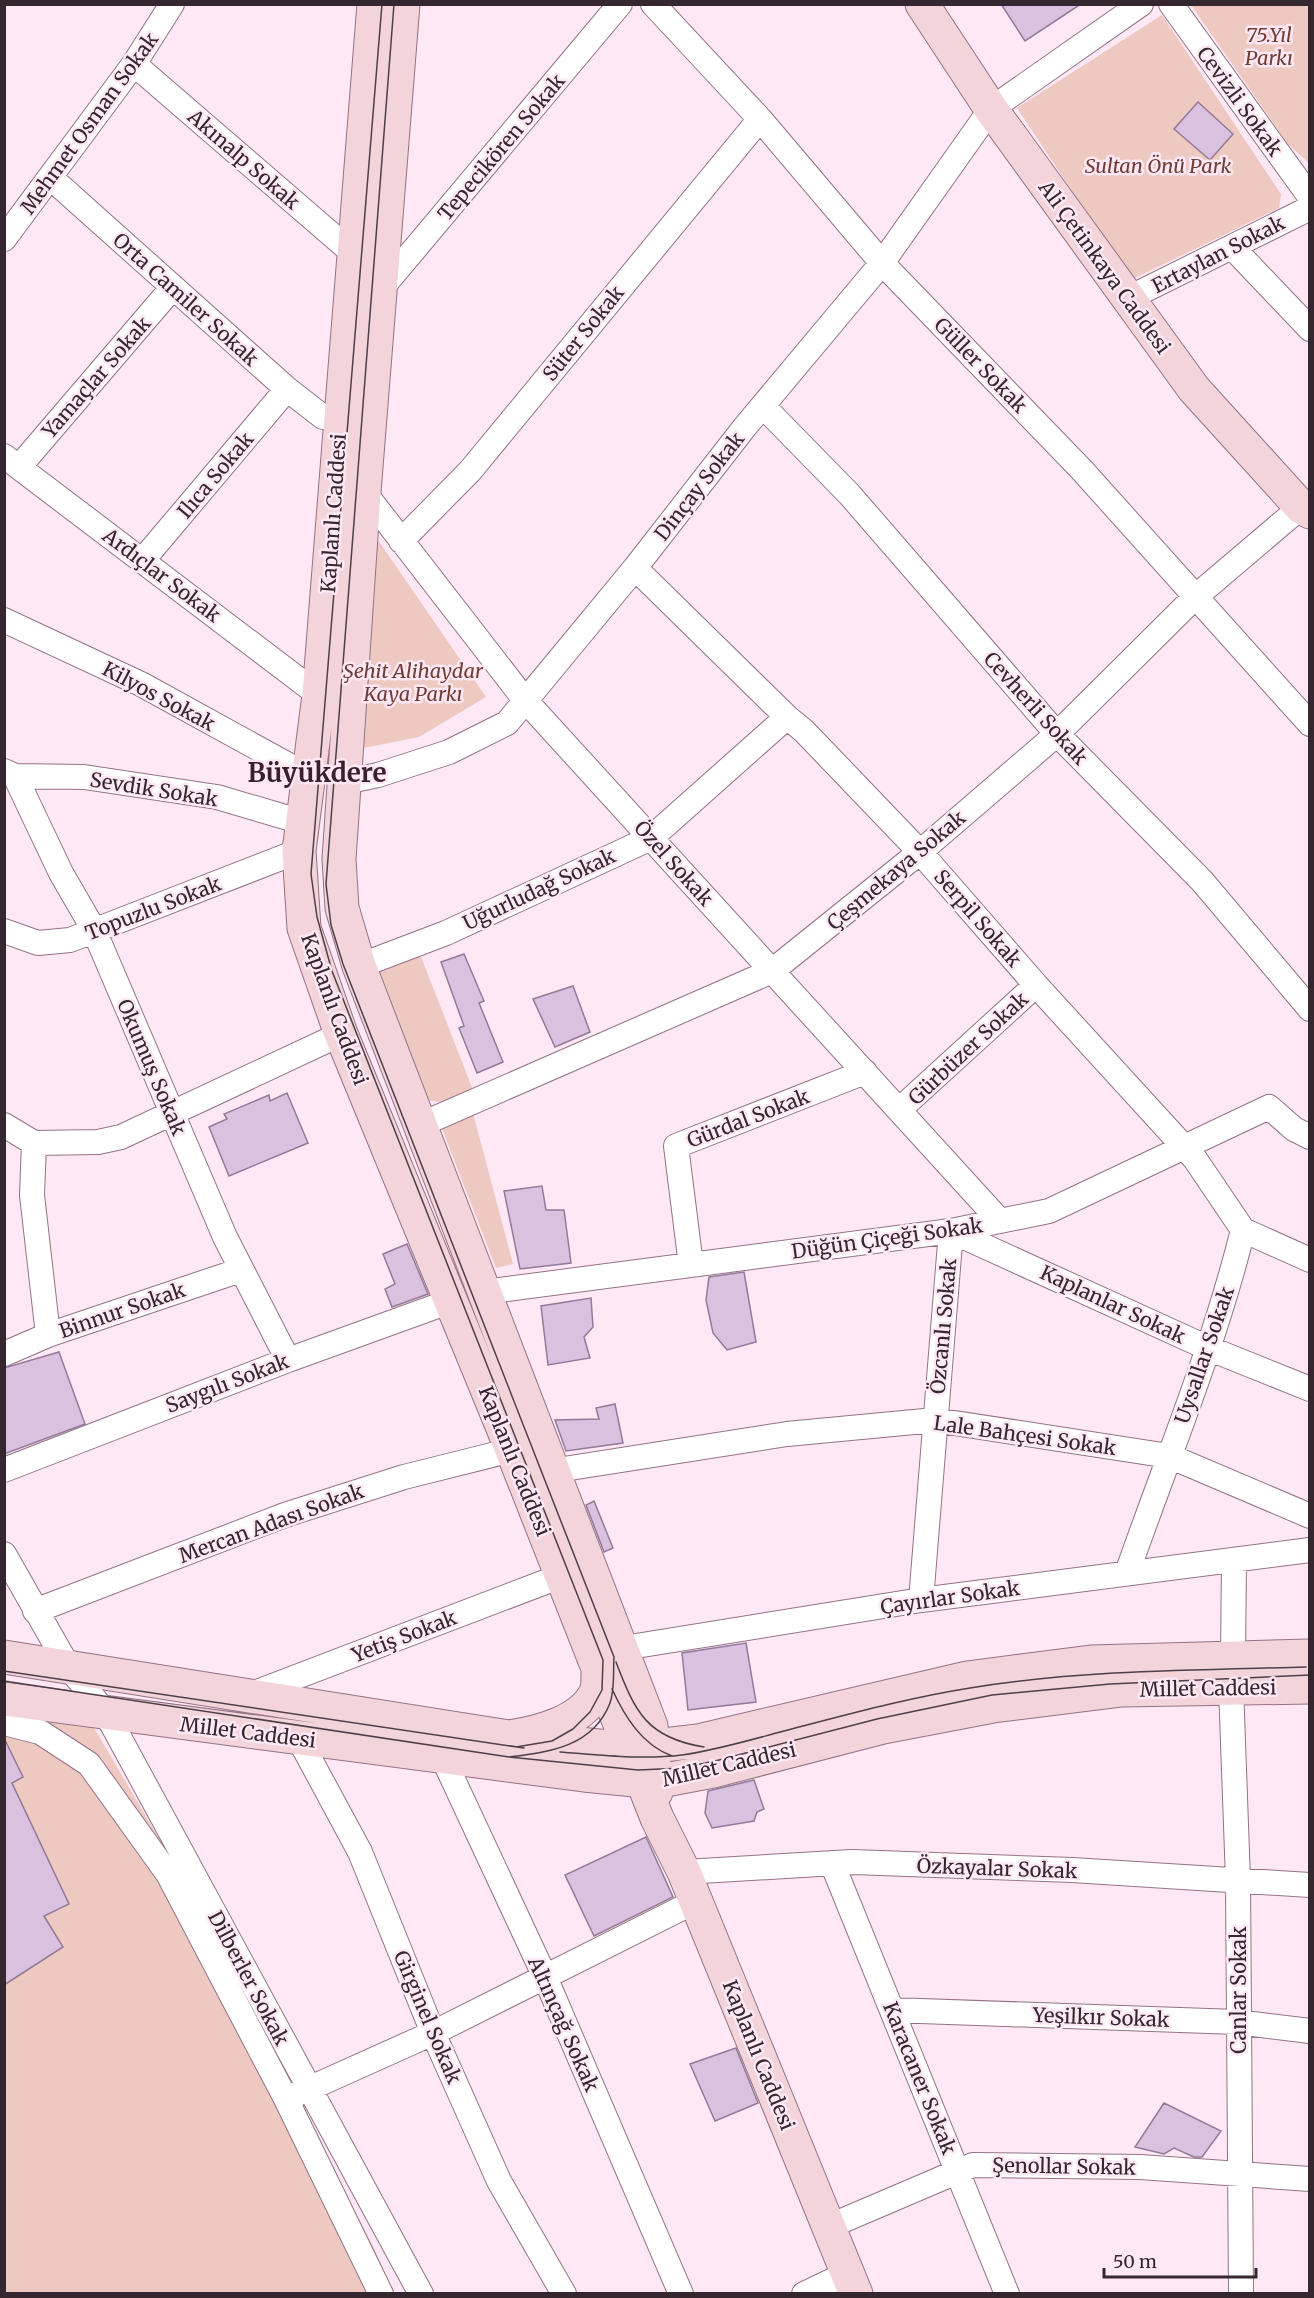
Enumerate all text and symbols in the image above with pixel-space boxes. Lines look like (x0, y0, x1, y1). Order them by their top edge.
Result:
park label: 75.Yıl Parkı (1245, 22, 1293, 70)
street label: Mehmet Osman Sokak (15, 27, 163, 219)
street label: Cevizli Sokak (1192, 41, 1288, 161)
street label: Tepecikören Sokak (432, 68, 570, 226)
street label: Akınalp Sokak (182, 103, 305, 215)
park label: Sultan Önü Park (1085, 153, 1231, 178)
street label: Ali Çetinkaya Caddesi (1033, 175, 1176, 358)
street label: Ertaylan Sokak (1147, 210, 1289, 298)
street label: Orta Camiler Sokak (108, 227, 264, 371)
street label: Süter Sokak (537, 280, 629, 386)
street label: Yamaçlar Sokak (36, 311, 156, 444)
street label: Güller Sokak (929, 312, 1033, 418)
street label: Ilıca Sokak (172, 426, 259, 523)
street label: Dinçay Sokak (649, 426, 749, 545)
street label: Kaplanlı Caddesi (315, 433, 351, 593)
street label: Ardıçlar Sokak (97, 522, 226, 628)
street label: Cevherli Sokak (979, 646, 1094, 770)
street label: Kilyos Sokak (98, 656, 220, 736)
park label: Şehit Alihaydar Kaya Parkı (343, 658, 484, 706)
district label: Büyükdere (248, 756, 386, 789)
street label: Sevdik Sokak (88, 767, 220, 812)
street label: Çeşmekaya Sokak (822, 805, 970, 935)
street label: Özel Sokak (629, 815, 719, 911)
street label: Uğurludağ Sokak (459, 843, 620, 935)
street label: Serpil Sokak (929, 864, 1027, 972)
street label: Topuzlu Sokak (82, 871, 225, 945)
street label: Kaplanlı Caddesi (296, 930, 374, 1088)
street label: Gürbüzer Sokak (903, 986, 1033, 1110)
street label: Okumuş Sokak (112, 995, 192, 1139)
street label: Gürdal Sokak (683, 1083, 813, 1153)
street label: Düğün Çiçeği Sokak (790, 1212, 985, 1264)
street label: Özcanlı Sokak (925, 1257, 961, 1395)
street label: Kaplanlar Sokak (1036, 1259, 1190, 1349)
street label: Binnur Sokak (56, 1277, 189, 1343)
street label: Uysallar Sokak (1169, 1283, 1239, 1427)
street label: Saygılı Sokak (162, 1348, 292, 1418)
street label: Kaplanlı Caddesi (474, 1382, 556, 1540)
street label: Lale Bahçesi Sokak (932, 1410, 1118, 1460)
street label: Mercan Adası Sokak (175, 1478, 367, 1568)
street label: Çayırlar Sokak (879, 1575, 1022, 1619)
street label: Yetiş Sokak (347, 1604, 460, 1668)
street label: Millet Caddesi (1139, 1674, 1277, 1702)
street label: Millet Caddesi (179, 1711, 317, 1753)
street label: Millet Caddesi (660, 1736, 798, 1792)
street label: Özkayalar Sokak (916, 1853, 1078, 1883)
street label: Dilberler Sokak (203, 1906, 295, 2050)
street label: Canlar Sokak (1226, 1926, 1251, 2054)
street label: Girginel Sokak (389, 1947, 467, 2088)
street label: Altınçağ Sokak (523, 1952, 605, 2096)
street label: Kaplanlı Caddesi (718, 1976, 800, 2134)
street label: Karacaner Sokak (878, 1998, 962, 2158)
street label: Yeşilkır Sokak (1031, 2002, 1170, 2032)
street label: Şenollar Sokak (992, 2152, 1136, 2180)
scale bar (1104, 2241, 1256, 2279)
text: 50 m (1113, 2250, 1157, 2273)

